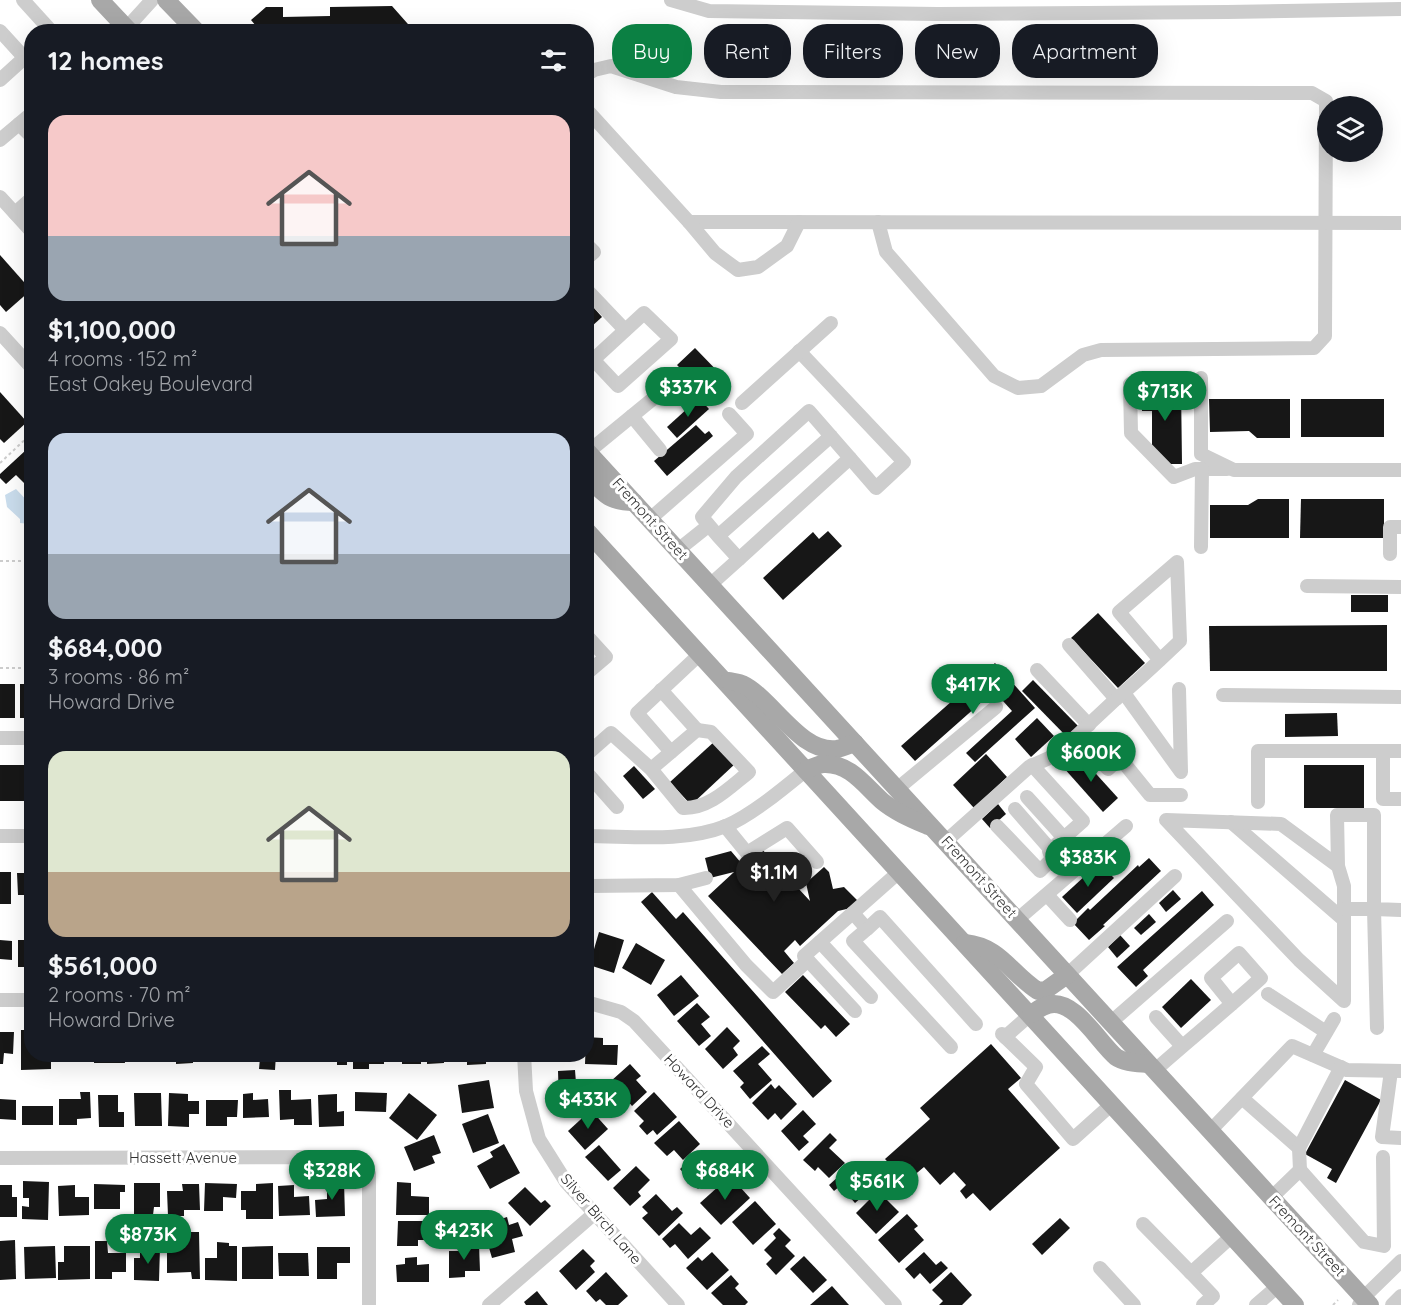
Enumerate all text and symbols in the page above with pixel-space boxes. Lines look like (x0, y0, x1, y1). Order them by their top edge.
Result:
chip: Buy (612, 24, 692, 78)
chip: Rent (704, 24, 791, 78)
chip: Filters (803, 24, 903, 78)
chip: New (915, 24, 1000, 78)
chip: Apartment (1012, 24, 1158, 78)
text: 12 homes (48, 44, 164, 77)
icon: filters (537, 44, 570, 77)
map controls (1317, 96, 1383, 162)
button: layers (1317, 96, 1383, 162)
icon: home (255, 154, 363, 262)
text: $1,100,000 (48, 313, 176, 346)
text: 4 rooms · 152 m² (48, 346, 197, 371)
pin: $337K (646, 367, 730, 418)
text: East Oakey Boulevard (48, 371, 253, 396)
pin: $713K (1123, 371, 1207, 422)
text: $337K (659, 374, 717, 399)
text: $713K (1137, 378, 1193, 403)
icon: home (255, 472, 363, 580)
street label: Fremont Street (609, 474, 692, 564)
text: $684,000 (48, 631, 162, 664)
text: 3 rooms · 86 m² (48, 664, 189, 689)
pin: $417K (931, 664, 1015, 715)
text: $417K (946, 671, 1000, 696)
text: Howard Drive (48, 689, 175, 714)
pin: $600K (1049, 732, 1133, 783)
text: $600K (1061, 739, 1121, 764)
icon: home (255, 790, 363, 898)
street label: Fremont Street (938, 832, 1021, 922)
pin: $383K (1046, 837, 1130, 888)
text: $383K (1059, 844, 1117, 869)
pin: $1.1M (732, 852, 816, 903)
text: $1.1M (750, 859, 798, 884)
text: $561,000 (48, 949, 158, 982)
text: 2 rooms · 70 m² (48, 982, 191, 1007)
text: Howard Drive (48, 1007, 175, 1032)
street label: Howard Drive (660, 1049, 739, 1132)
pin: $433K (546, 1079, 630, 1130)
text: $433K (559, 1086, 617, 1111)
street label: Hassett Avenue (129, 1148, 237, 1167)
pin: $328K (290, 1150, 374, 1201)
pin: $684K (683, 1150, 767, 1201)
text: $328K (303, 1157, 361, 1182)
text: $684K (696, 1157, 754, 1182)
pin: $561K (835, 1161, 919, 1212)
text: $561K (850, 1168, 905, 1193)
street label: Silver Birch Lane (557, 1169, 646, 1268)
street label: Fremont Street (1265, 1191, 1350, 1280)
pin: $423K (422, 1210, 506, 1261)
pin: $873K (106, 1214, 190, 1265)
text: $423K (435, 1217, 493, 1242)
text: $873K (119, 1221, 177, 1246)

